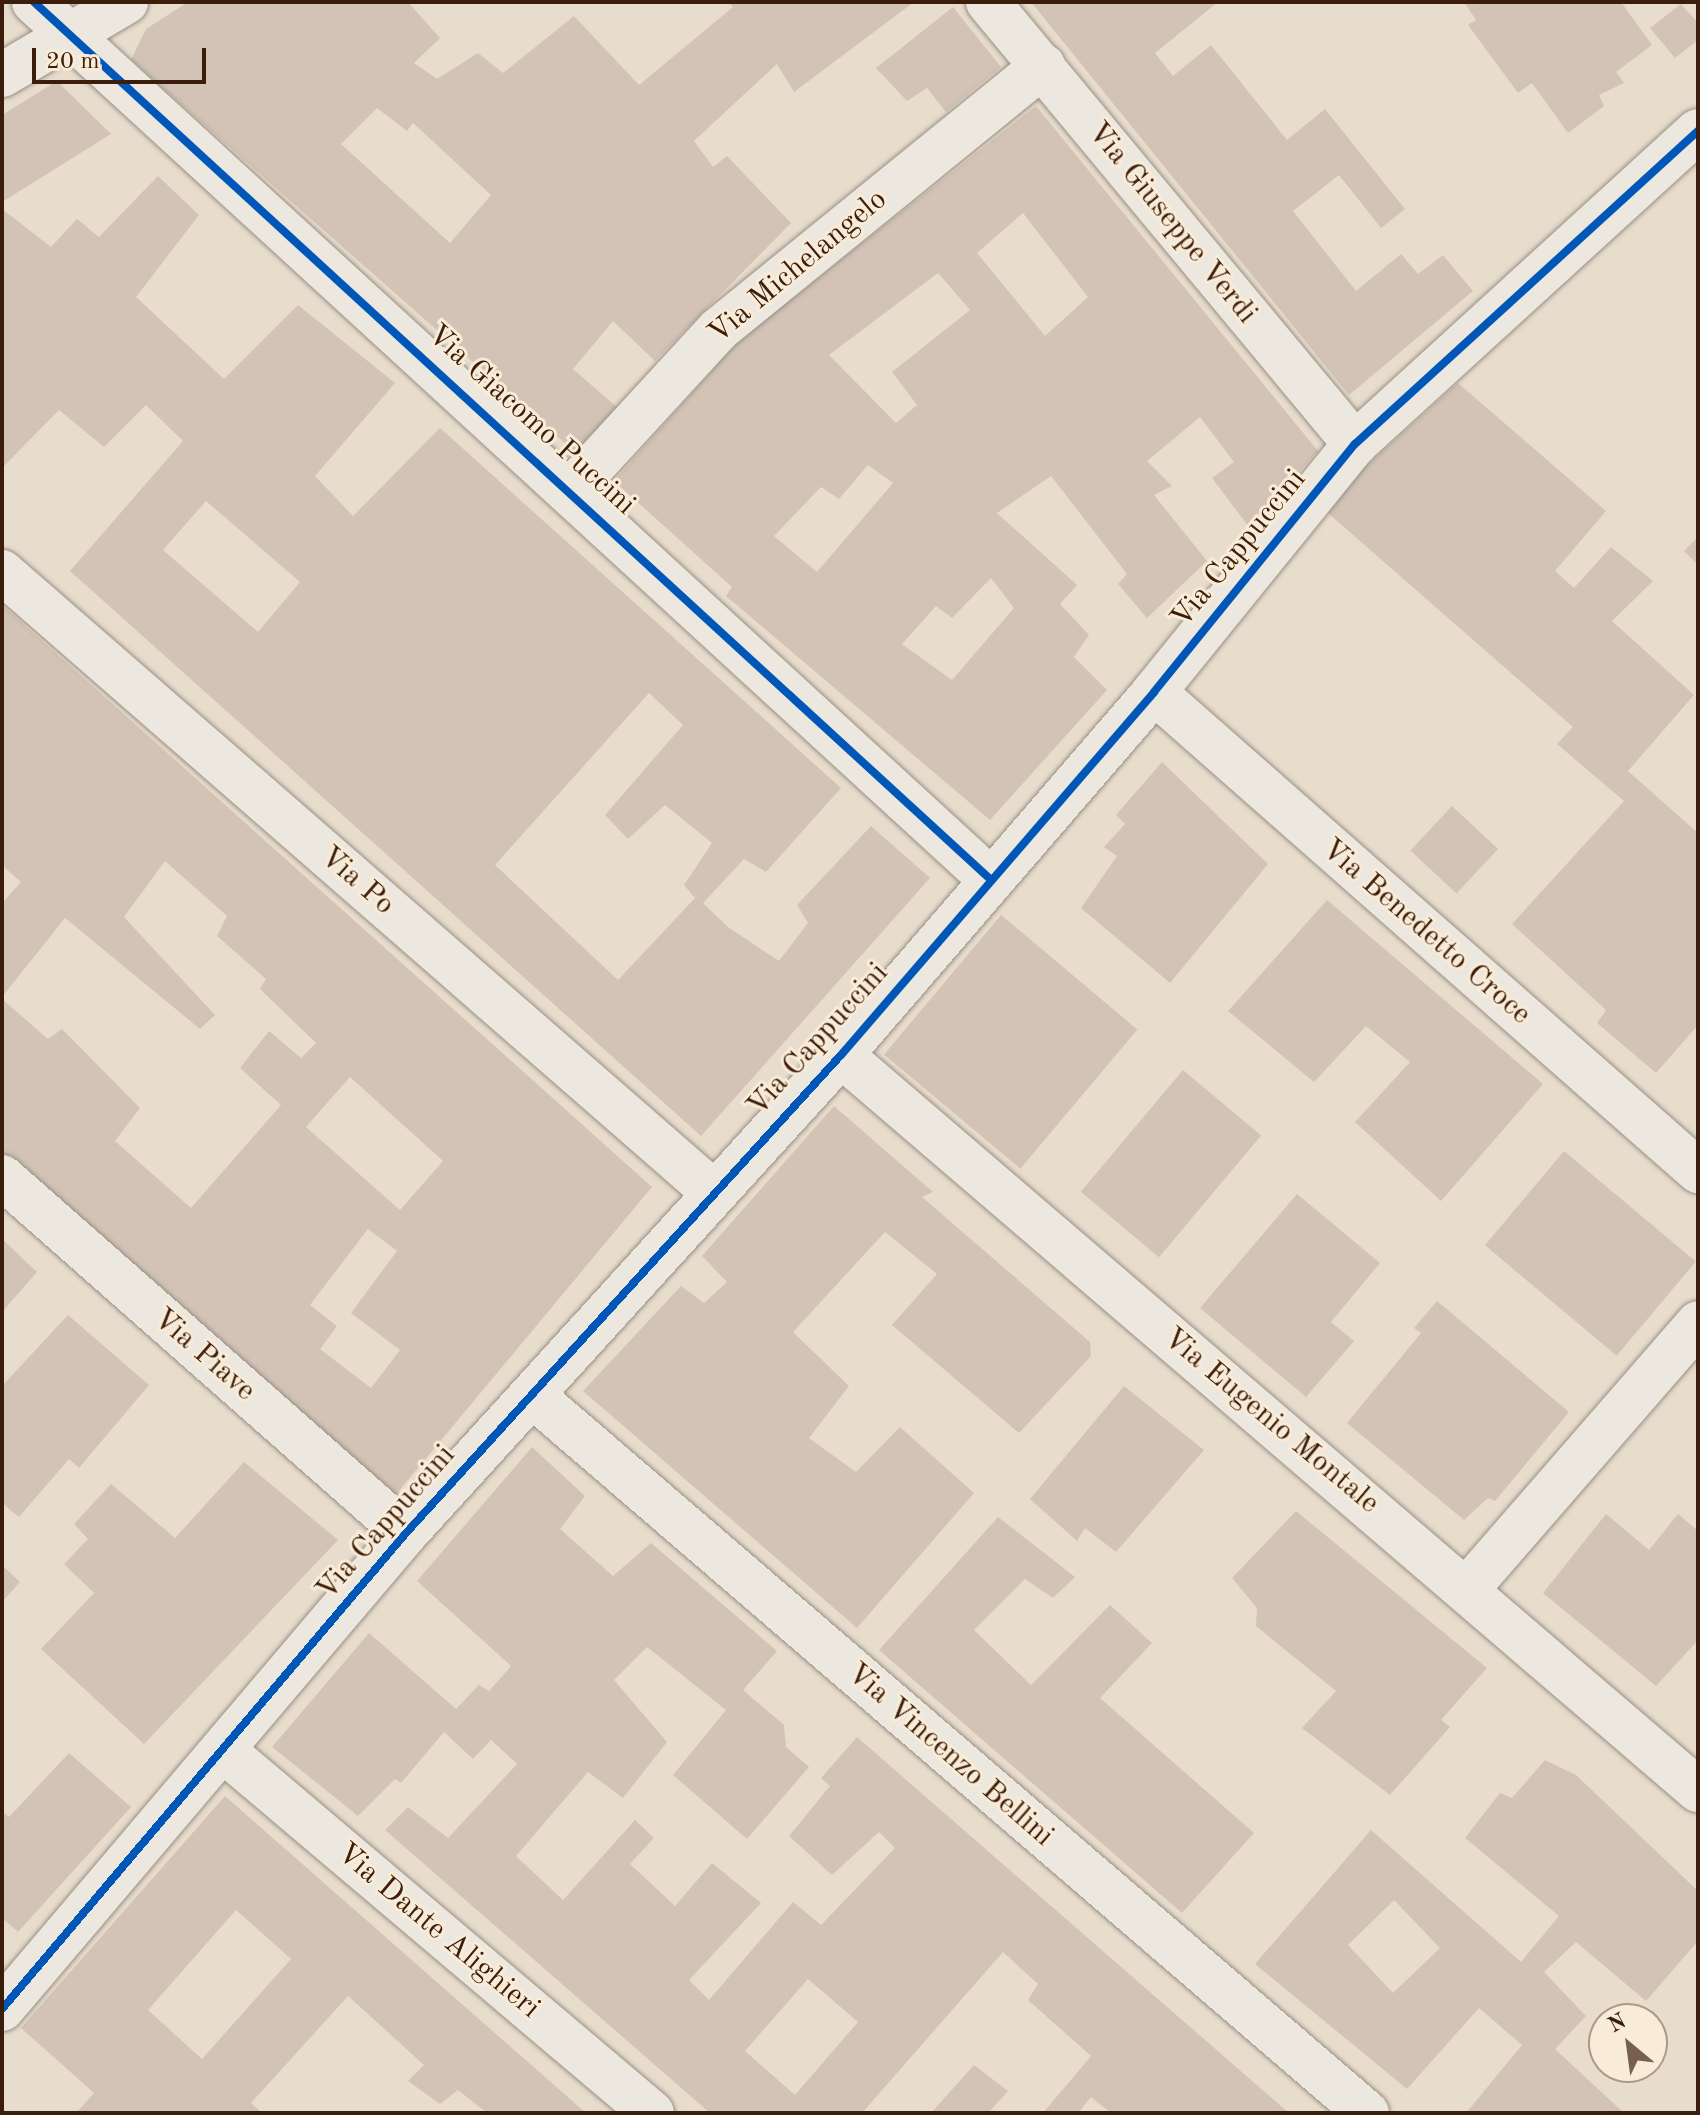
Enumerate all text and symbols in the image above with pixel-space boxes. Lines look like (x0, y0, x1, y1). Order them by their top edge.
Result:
scale bar (36, 32, 210, 82)
text: 20 m (46, 50, 100, 74)
street label: Via Giuseppe Verdi (1080, 115, 1264, 331)
street label: Via Michelangelo (702, 182, 894, 352)
street label: Via Giacomo Puccini (419, 317, 643, 523)
street label: Via Cappuccini (1164, 462, 1314, 636)
street label: Via Benedetto Croce (1314, 831, 1538, 1033)
street label: Via Po (312, 839, 402, 923)
street label: Via Cappuccini (740, 956, 896, 1124)
street label: Via Piave (145, 1301, 263, 1409)
street label: Via Eugenio Montale (1156, 1320, 1386, 1522)
street label: Via Cappuccini (309, 1438, 463, 1608)
street label: Via Vincenzo Bellini (839, 1655, 1061, 1855)
street label: Via Dante Alighieri (329, 1836, 547, 2026)
north arrow (1588, 2003, 1668, 2083)
text: N (1605, 2010, 1630, 2037)

